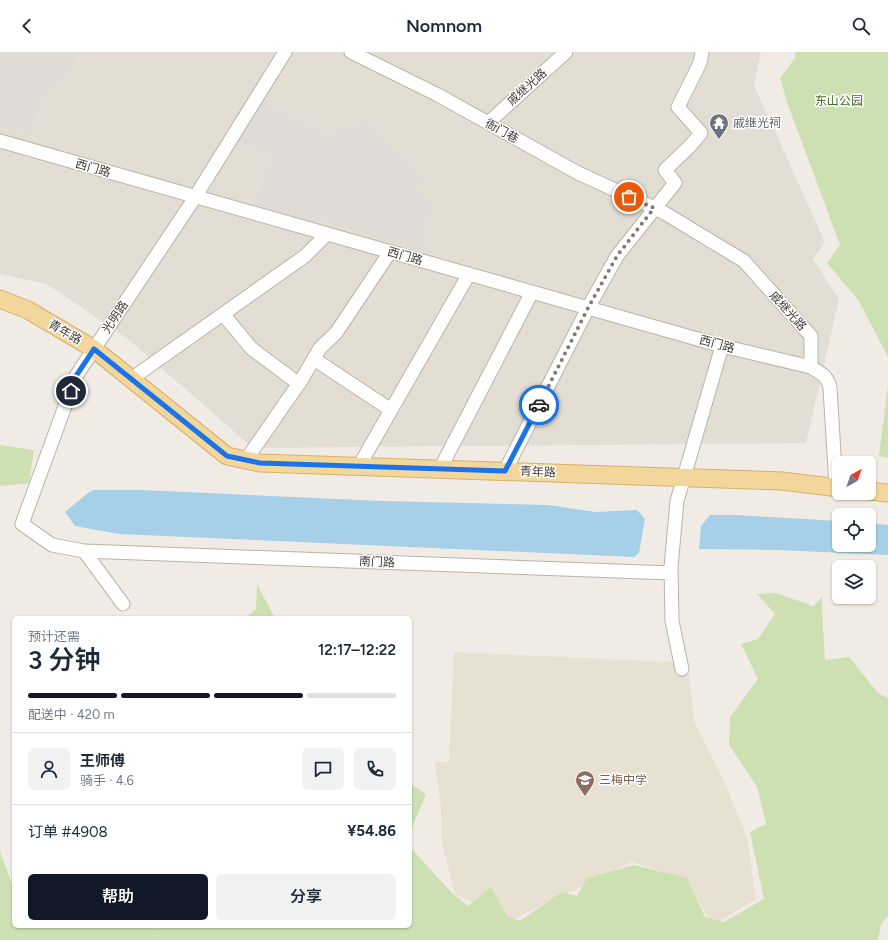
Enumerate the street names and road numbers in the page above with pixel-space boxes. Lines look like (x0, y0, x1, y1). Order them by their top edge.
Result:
street label: 戚继光路 (504, 66, 550, 108)
street label: 衙门巷 (483, 116, 521, 146)
street label: 西门路 (74, 156, 112, 180)
street label: 西门路 (386, 244, 424, 268)
street label: 戚继光路 (767, 288, 809, 334)
street label: 光明路 (99, 298, 131, 336)
street label: 青年路 (46, 317, 84, 347)
street label: 西门路 (698, 333, 736, 355)
street label: 青年路 (520, 464, 556, 480)
street label: 南门路 (359, 554, 395, 570)

